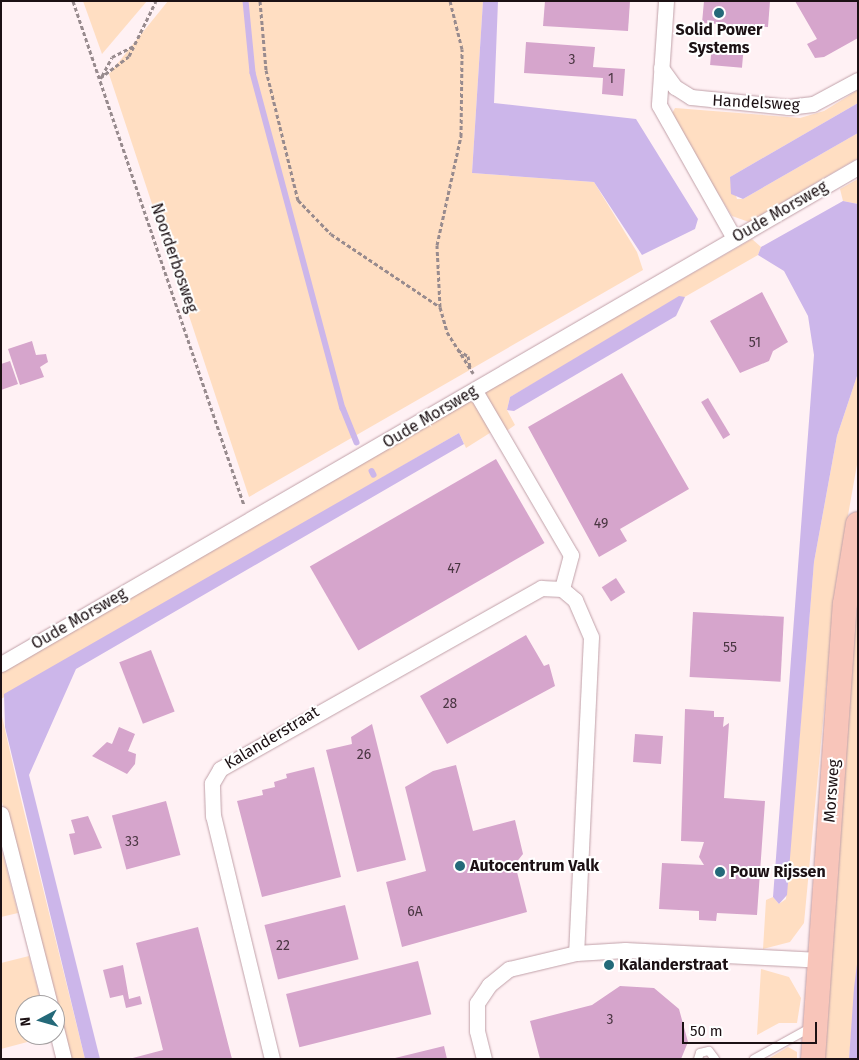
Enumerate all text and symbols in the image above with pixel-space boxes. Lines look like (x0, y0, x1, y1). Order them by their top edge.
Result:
marker: Solid Power Systems (713, 7, 725, 19)
place label: Solid Power Systems (676, 20, 762, 58)
house number: 3 (569, 52, 575, 68)
house number: 1 (608, 71, 614, 87)
street label: Handelsweg (712, 91, 800, 115)
street label: Oude Morsweg (729, 177, 831, 247)
street label: Noorderbosweg (146, 201, 202, 315)
house number: 51 (749, 335, 761, 351)
street label: Oude Morsweg (379, 381, 481, 453)
house number: 49 (594, 516, 608, 532)
house number: 47 (447, 561, 461, 577)
street label: Oude Morsweg (28, 584, 130, 654)
house number: 55 (723, 640, 737, 656)
house number: 28 (443, 696, 457, 712)
street label: Kalanderstraat (221, 702, 323, 774)
house number: 26 (357, 747, 371, 763)
street label: Morsweg (820, 759, 844, 823)
house number: 33 (125, 834, 139, 850)
place label: Autocentrum Valk (470, 856, 599, 876)
marker: Autocentrum Valk (454, 860, 466, 872)
place label: Pouw Rijssen (730, 862, 826, 882)
marker: Pouw Rijssen (714, 866, 726, 878)
house number: 6A (407, 904, 423, 920)
house number: 22 (276, 938, 290, 954)
place label: Kalanderstraat (619, 955, 728, 975)
marker: Kalanderstraat (603, 959, 615, 971)
north arrow (15, 995, 65, 1045)
house number: 3 (607, 1012, 613, 1028)
scale bar (684, 1012, 819, 1044)
text: N (17, 1016, 35, 1027)
text: 50 m (690, 1022, 723, 1040)

